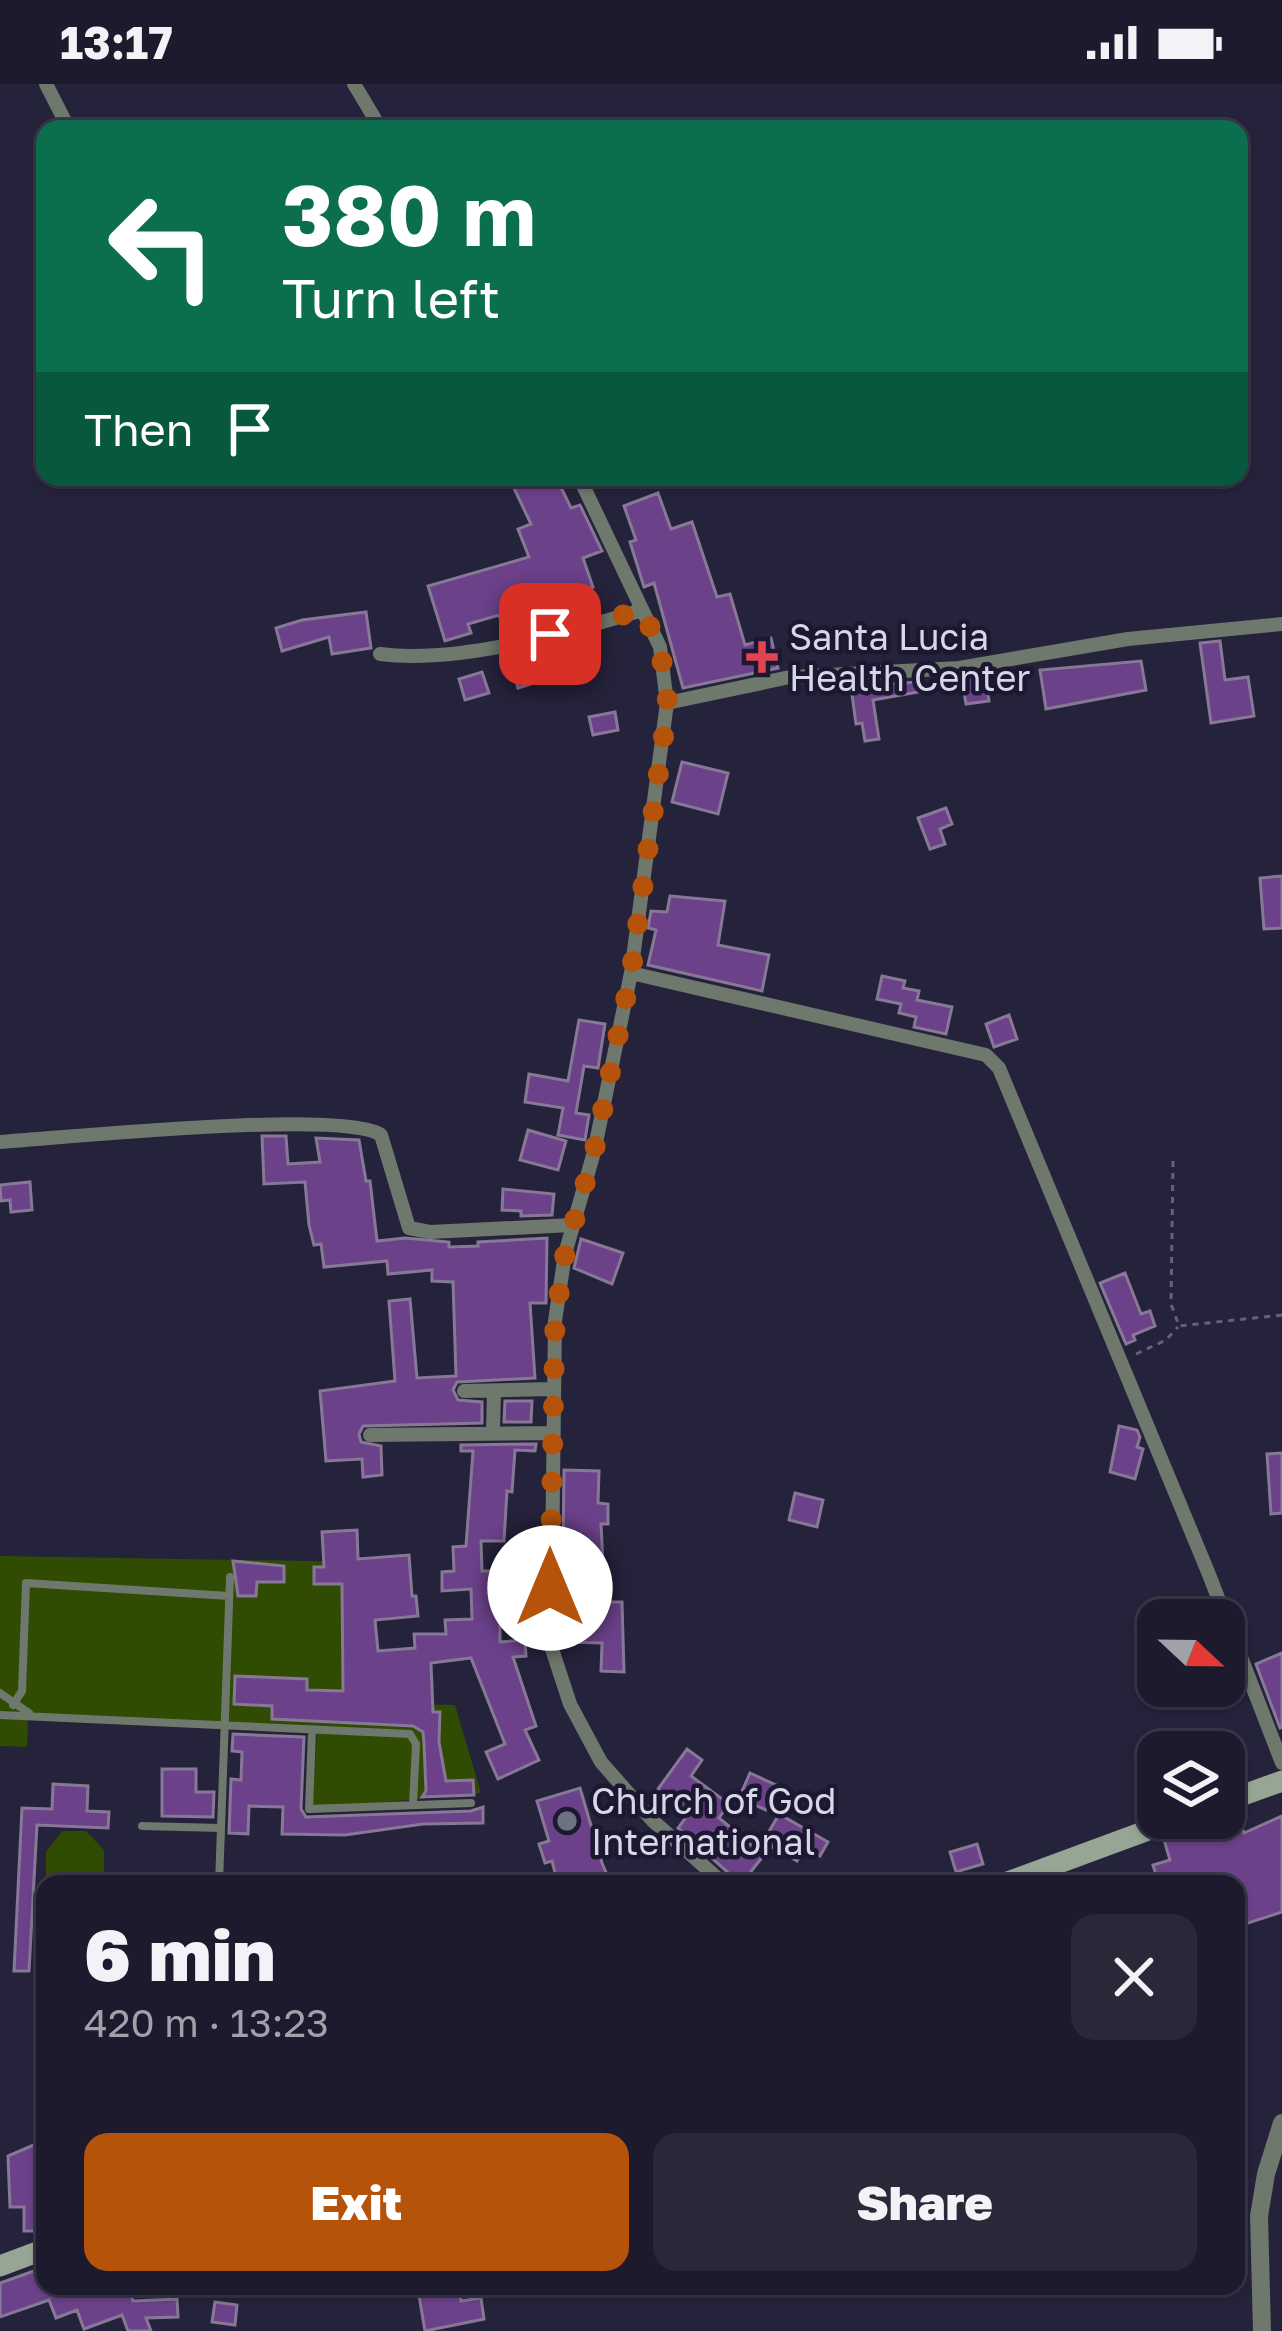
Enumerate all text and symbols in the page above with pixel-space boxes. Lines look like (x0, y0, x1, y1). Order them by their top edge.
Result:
text: 13:17 (60, 15, 173, 69)
text: 380 m (282, 164, 536, 264)
icon: left (84, 168, 240, 324)
text: Turn left (282, 265, 500, 330)
icon: arrive (217, 396, 283, 462)
text: Then (84, 402, 193, 456)
pin (499, 583, 601, 685)
icon: arrive (517, 601, 583, 667)
place label: Santa Lucia Health Center (789, 615, 1030, 699)
marker: Santa Lucia Health Center (746, 641, 778, 673)
position arrow (487, 1525, 613, 1651)
north arrow (1137, 1599, 1245, 1707)
map controls (1137, 1599, 1245, 1839)
button: layers (1137, 1731, 1245, 1839)
place label: Church of God International (591, 1779, 836, 1863)
marker: Church of God International (554, 1808, 580, 1834)
text: 6 min (84, 1910, 276, 1997)
button: close (1071, 1914, 1197, 2040)
text: 420 m · 13:23 (84, 1999, 329, 2046)
button: Exit (84, 2133, 629, 2271)
button: Share (653, 2133, 1197, 2271)

